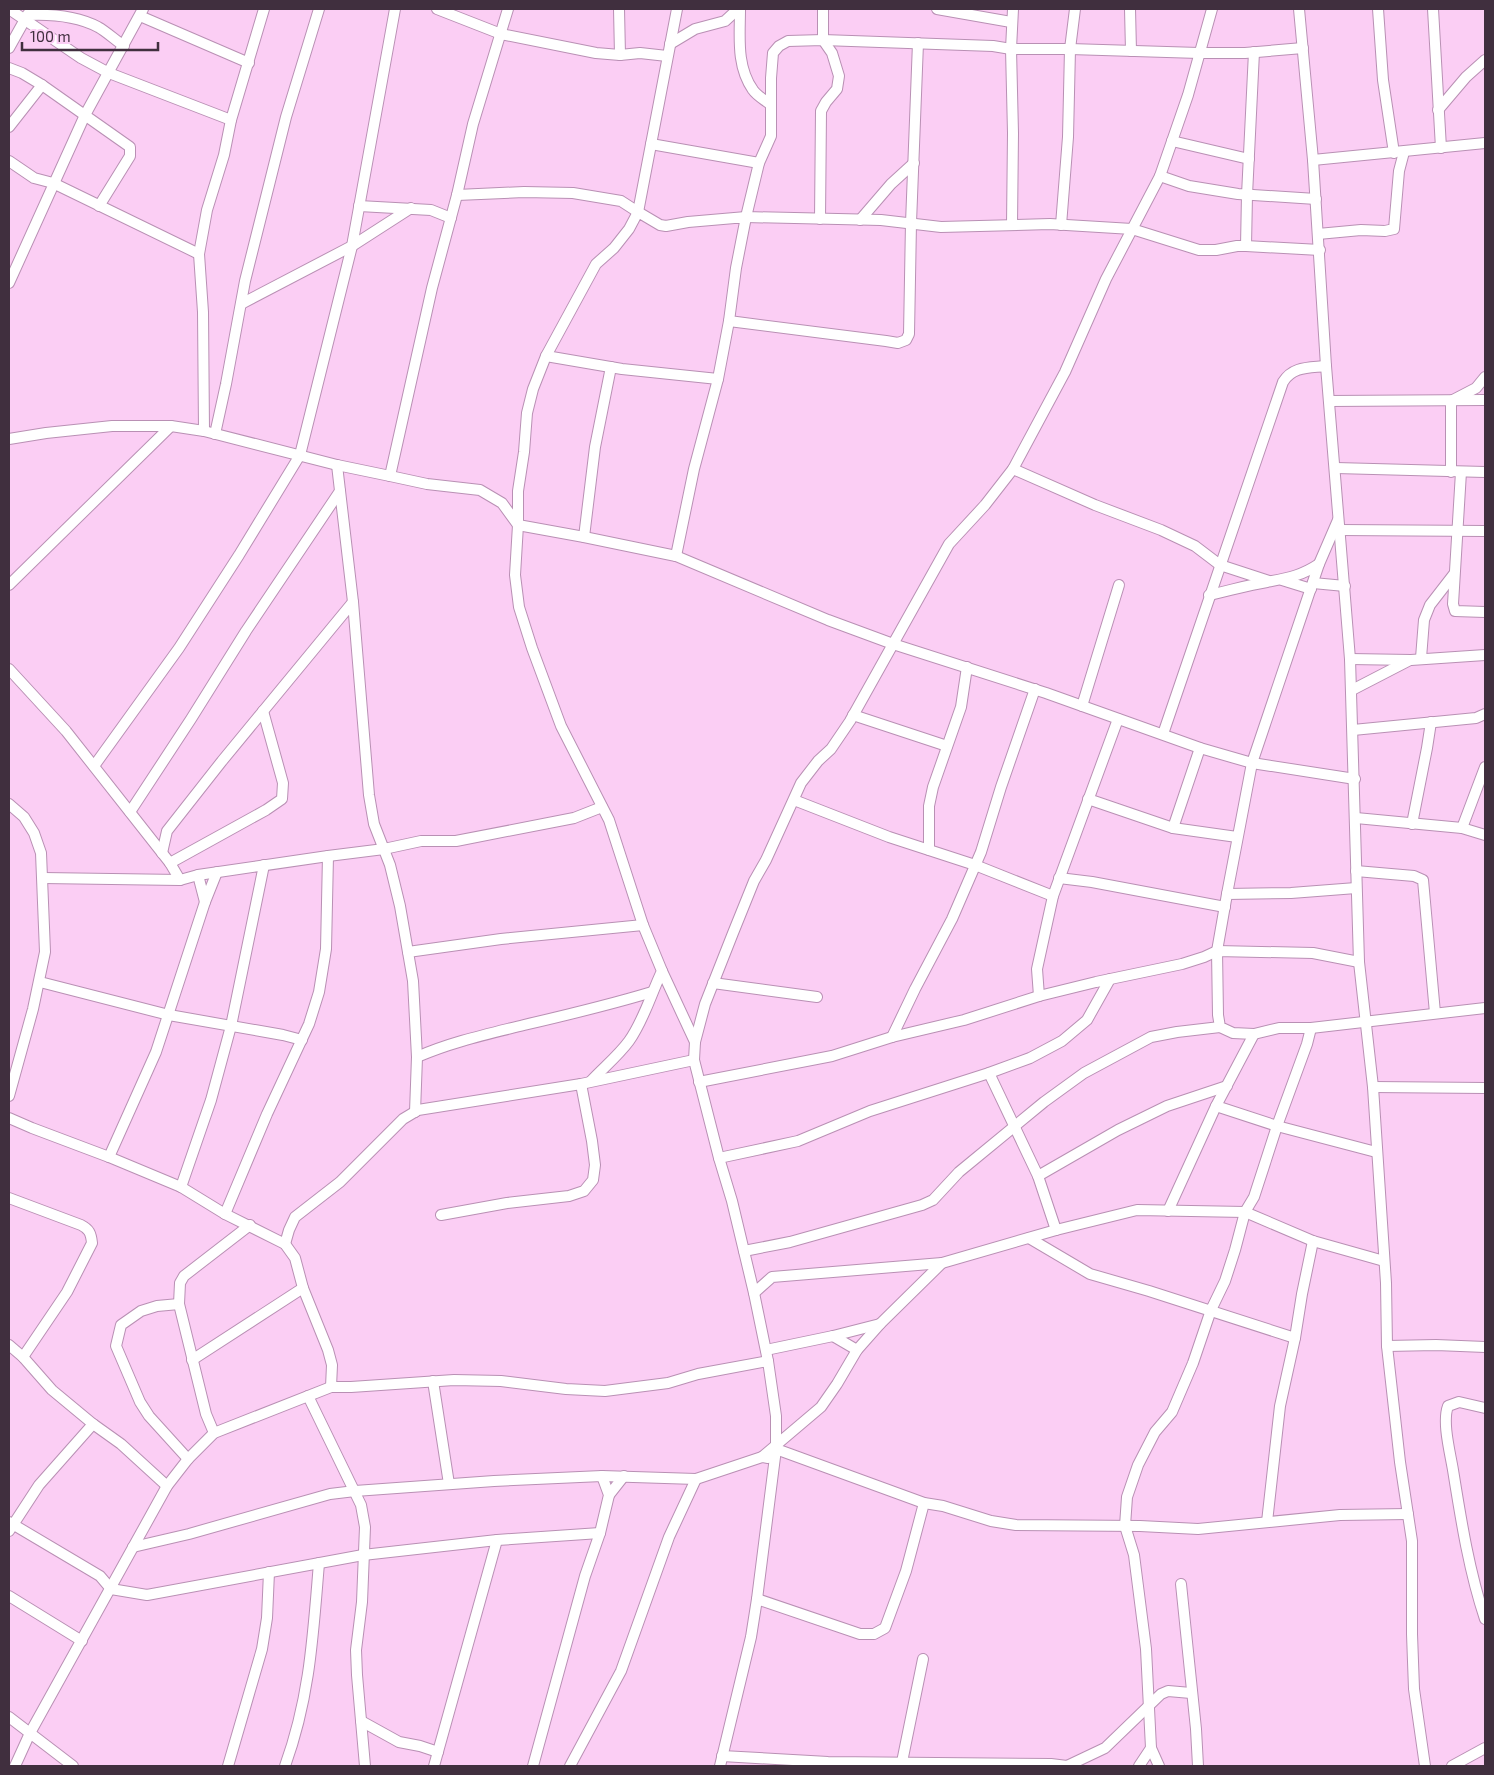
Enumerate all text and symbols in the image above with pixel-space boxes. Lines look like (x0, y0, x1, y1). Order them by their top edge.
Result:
scale bar (22, 20, 159, 52)
text: 100 m (30, 27, 71, 45)

